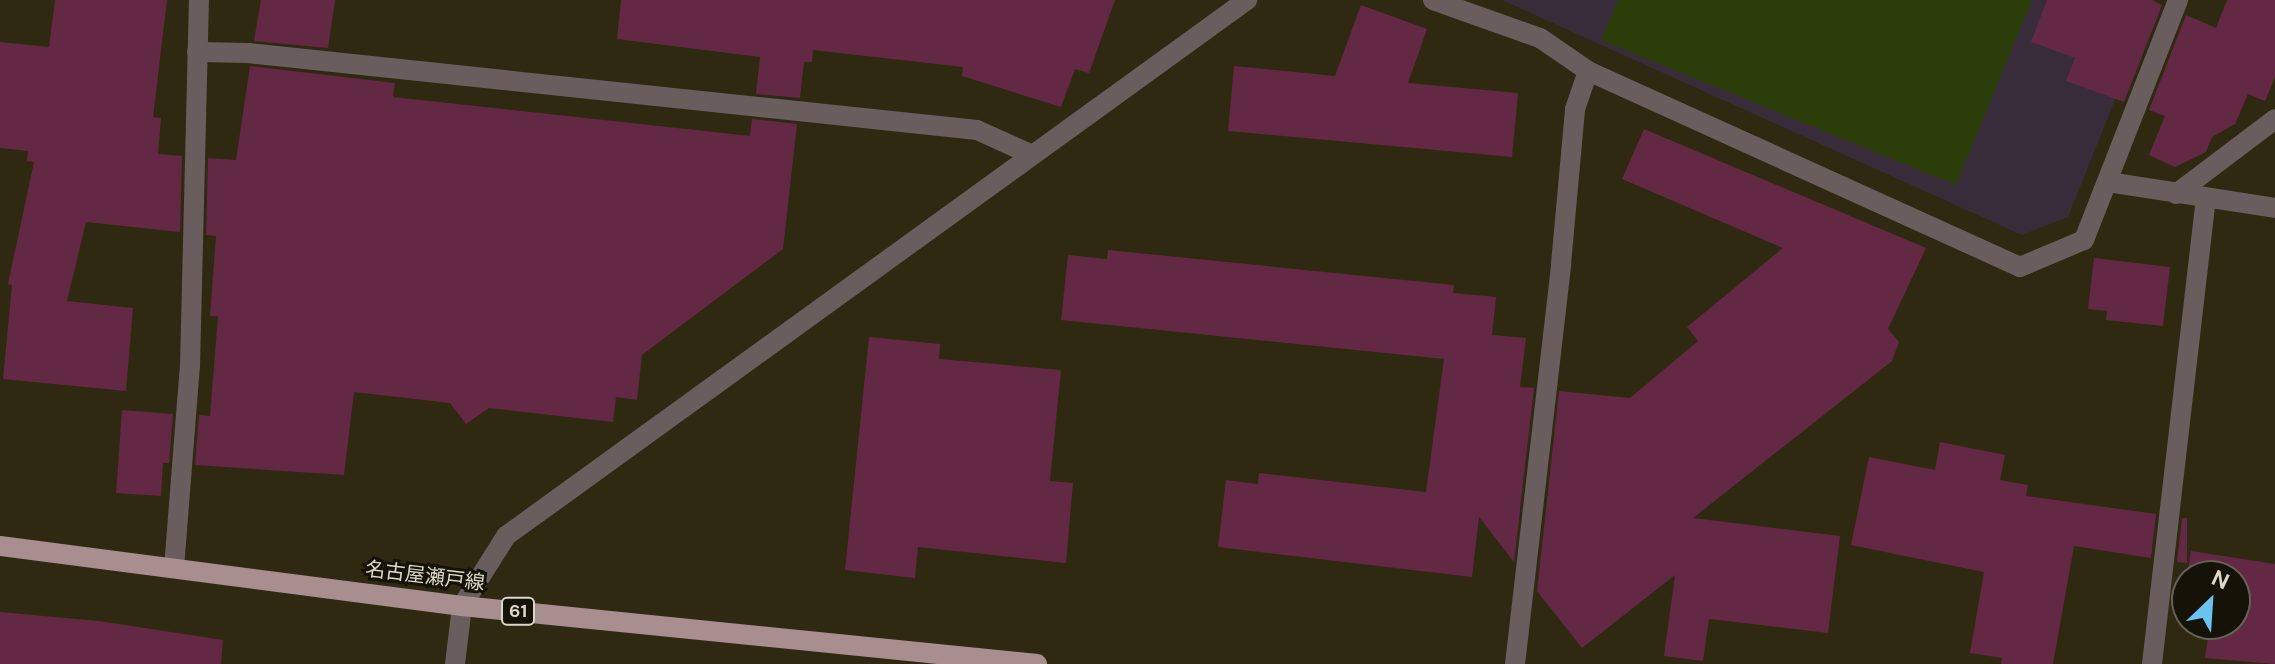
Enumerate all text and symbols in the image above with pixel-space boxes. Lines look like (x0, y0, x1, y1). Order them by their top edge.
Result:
street label: 名古屋瀬戸線 (364, 557, 486, 595)
north arrow (2171, 560, 2251, 640)
text: N (2207, 563, 2234, 596)
road number: 61 (500, 597, 536, 625)

